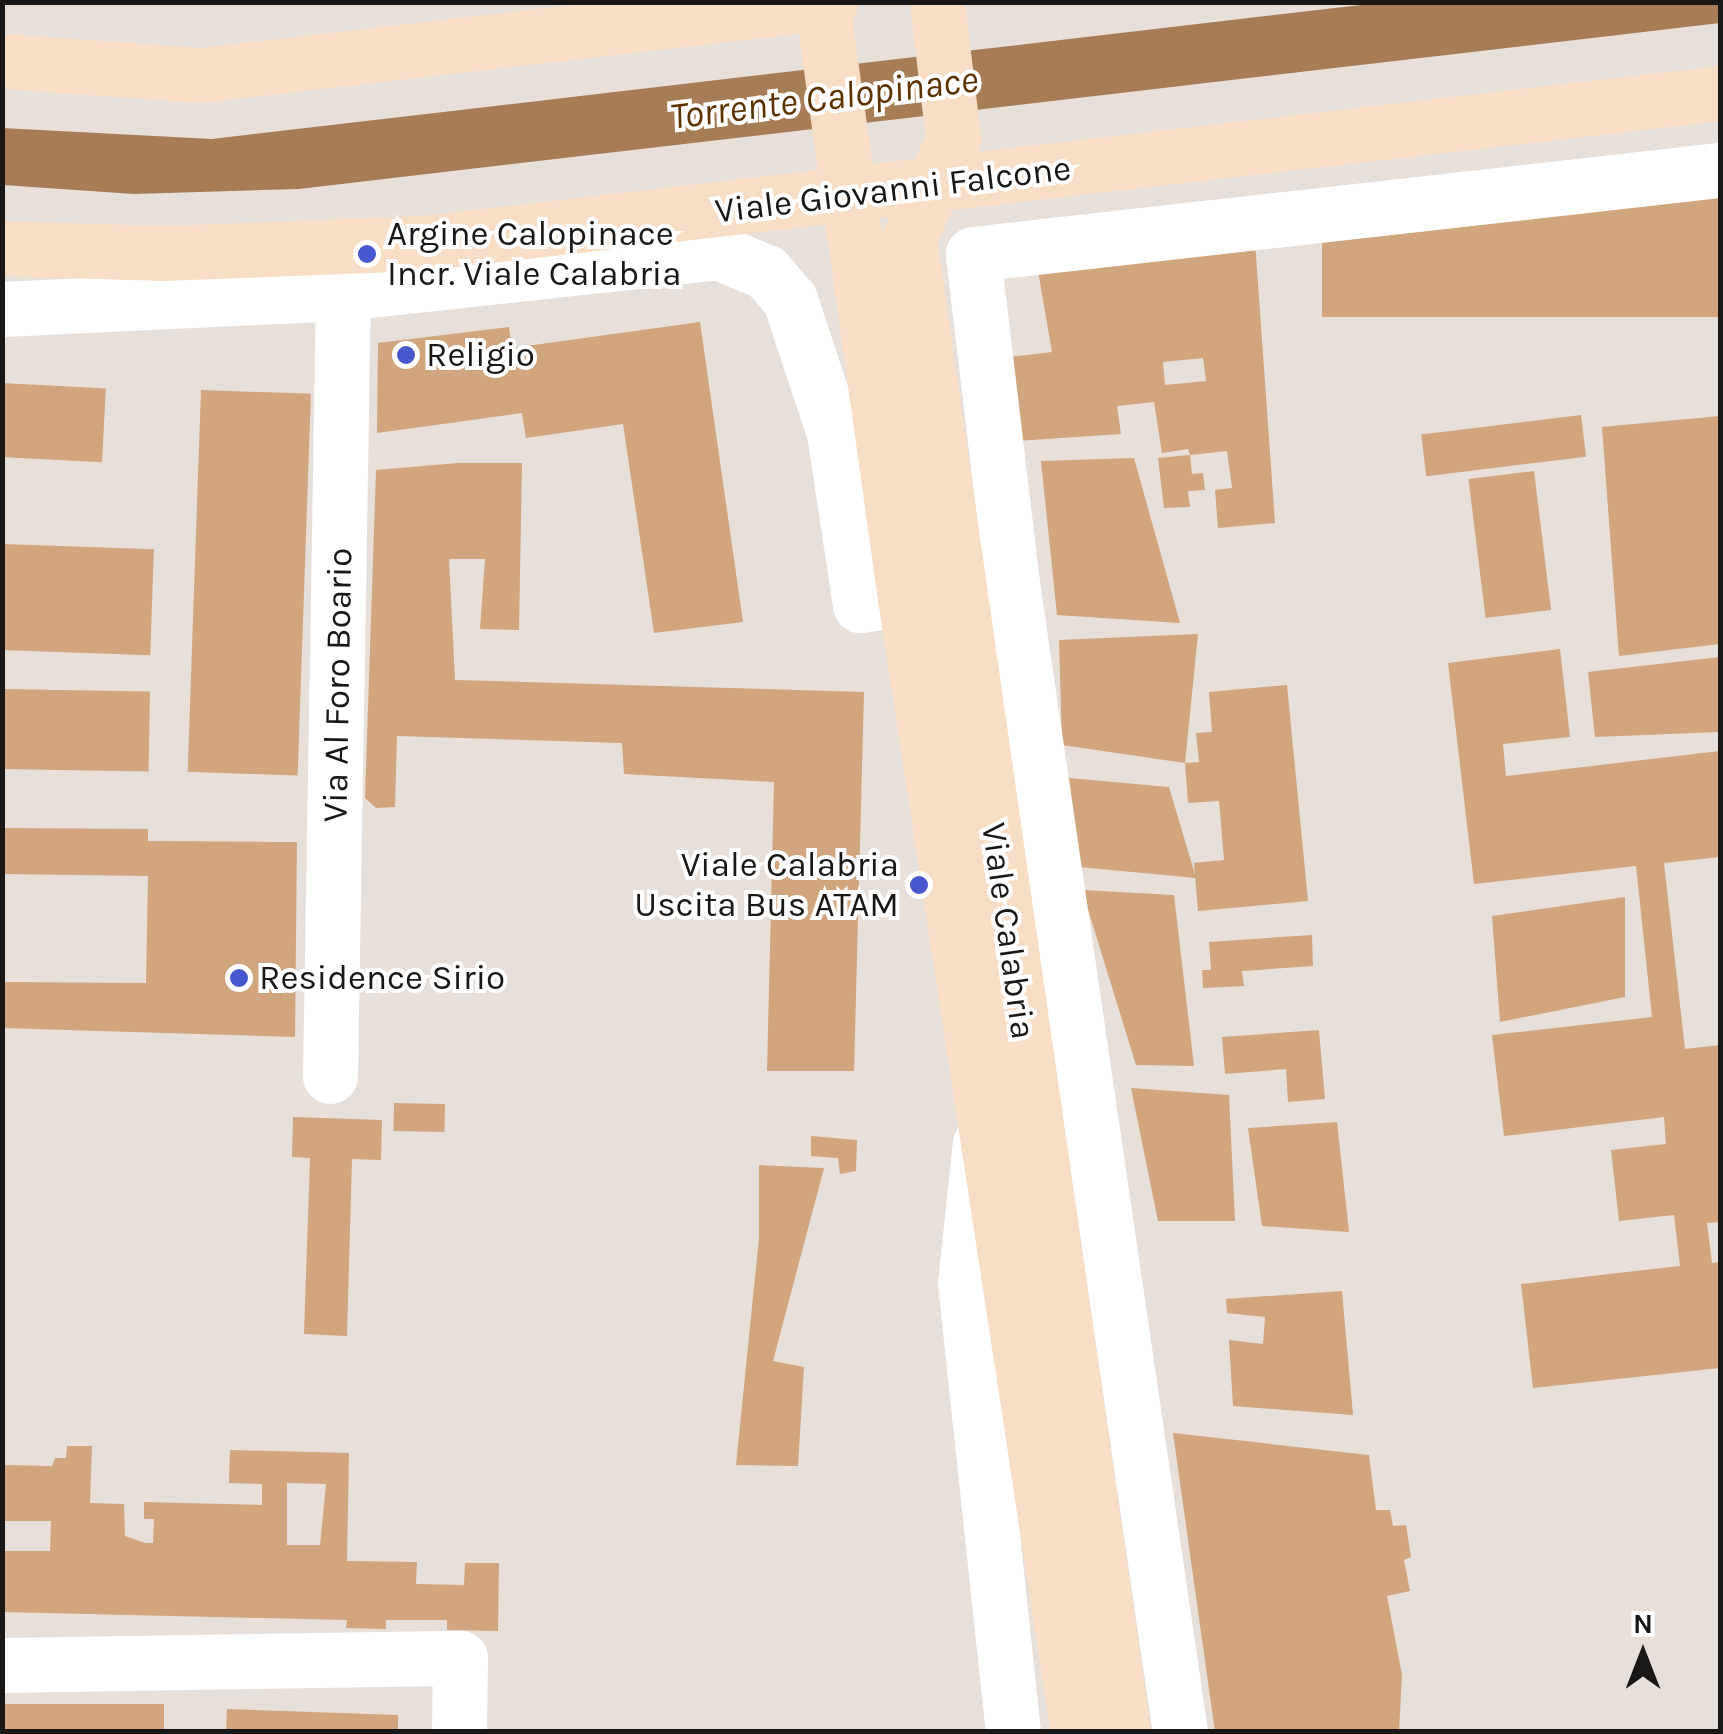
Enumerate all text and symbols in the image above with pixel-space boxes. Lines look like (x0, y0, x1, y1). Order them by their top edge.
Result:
water label: Torrente Calopinace (667, 56, 981, 140)
street label: Viale Giovanni Falcone (713, 147, 1073, 233)
place label: Argine Calopinace Incr. Viale Calabria (387, 213, 682, 295)
marker: Argine Calopinace Incr. Viale Calabria (356, 243, 378, 265)
place label: Religio (426, 334, 535, 376)
marker: Religio (395, 344, 417, 366)
street label: Via Al Foro Boario (315, 547, 361, 823)
street label: Viale Calabria (972, 820, 1044, 1042)
place label: Viale Calabria Uscita Bus ATAM (634, 844, 899, 926)
marker: Viale Calabria Uscita Bus ATAM (908, 874, 930, 896)
place label: Residence Sirio (259, 957, 505, 999)
marker: Residence Sirio (228, 967, 250, 989)
north arrow (1593, 1604, 1693, 1704)
text: N (1633, 1607, 1653, 1640)

